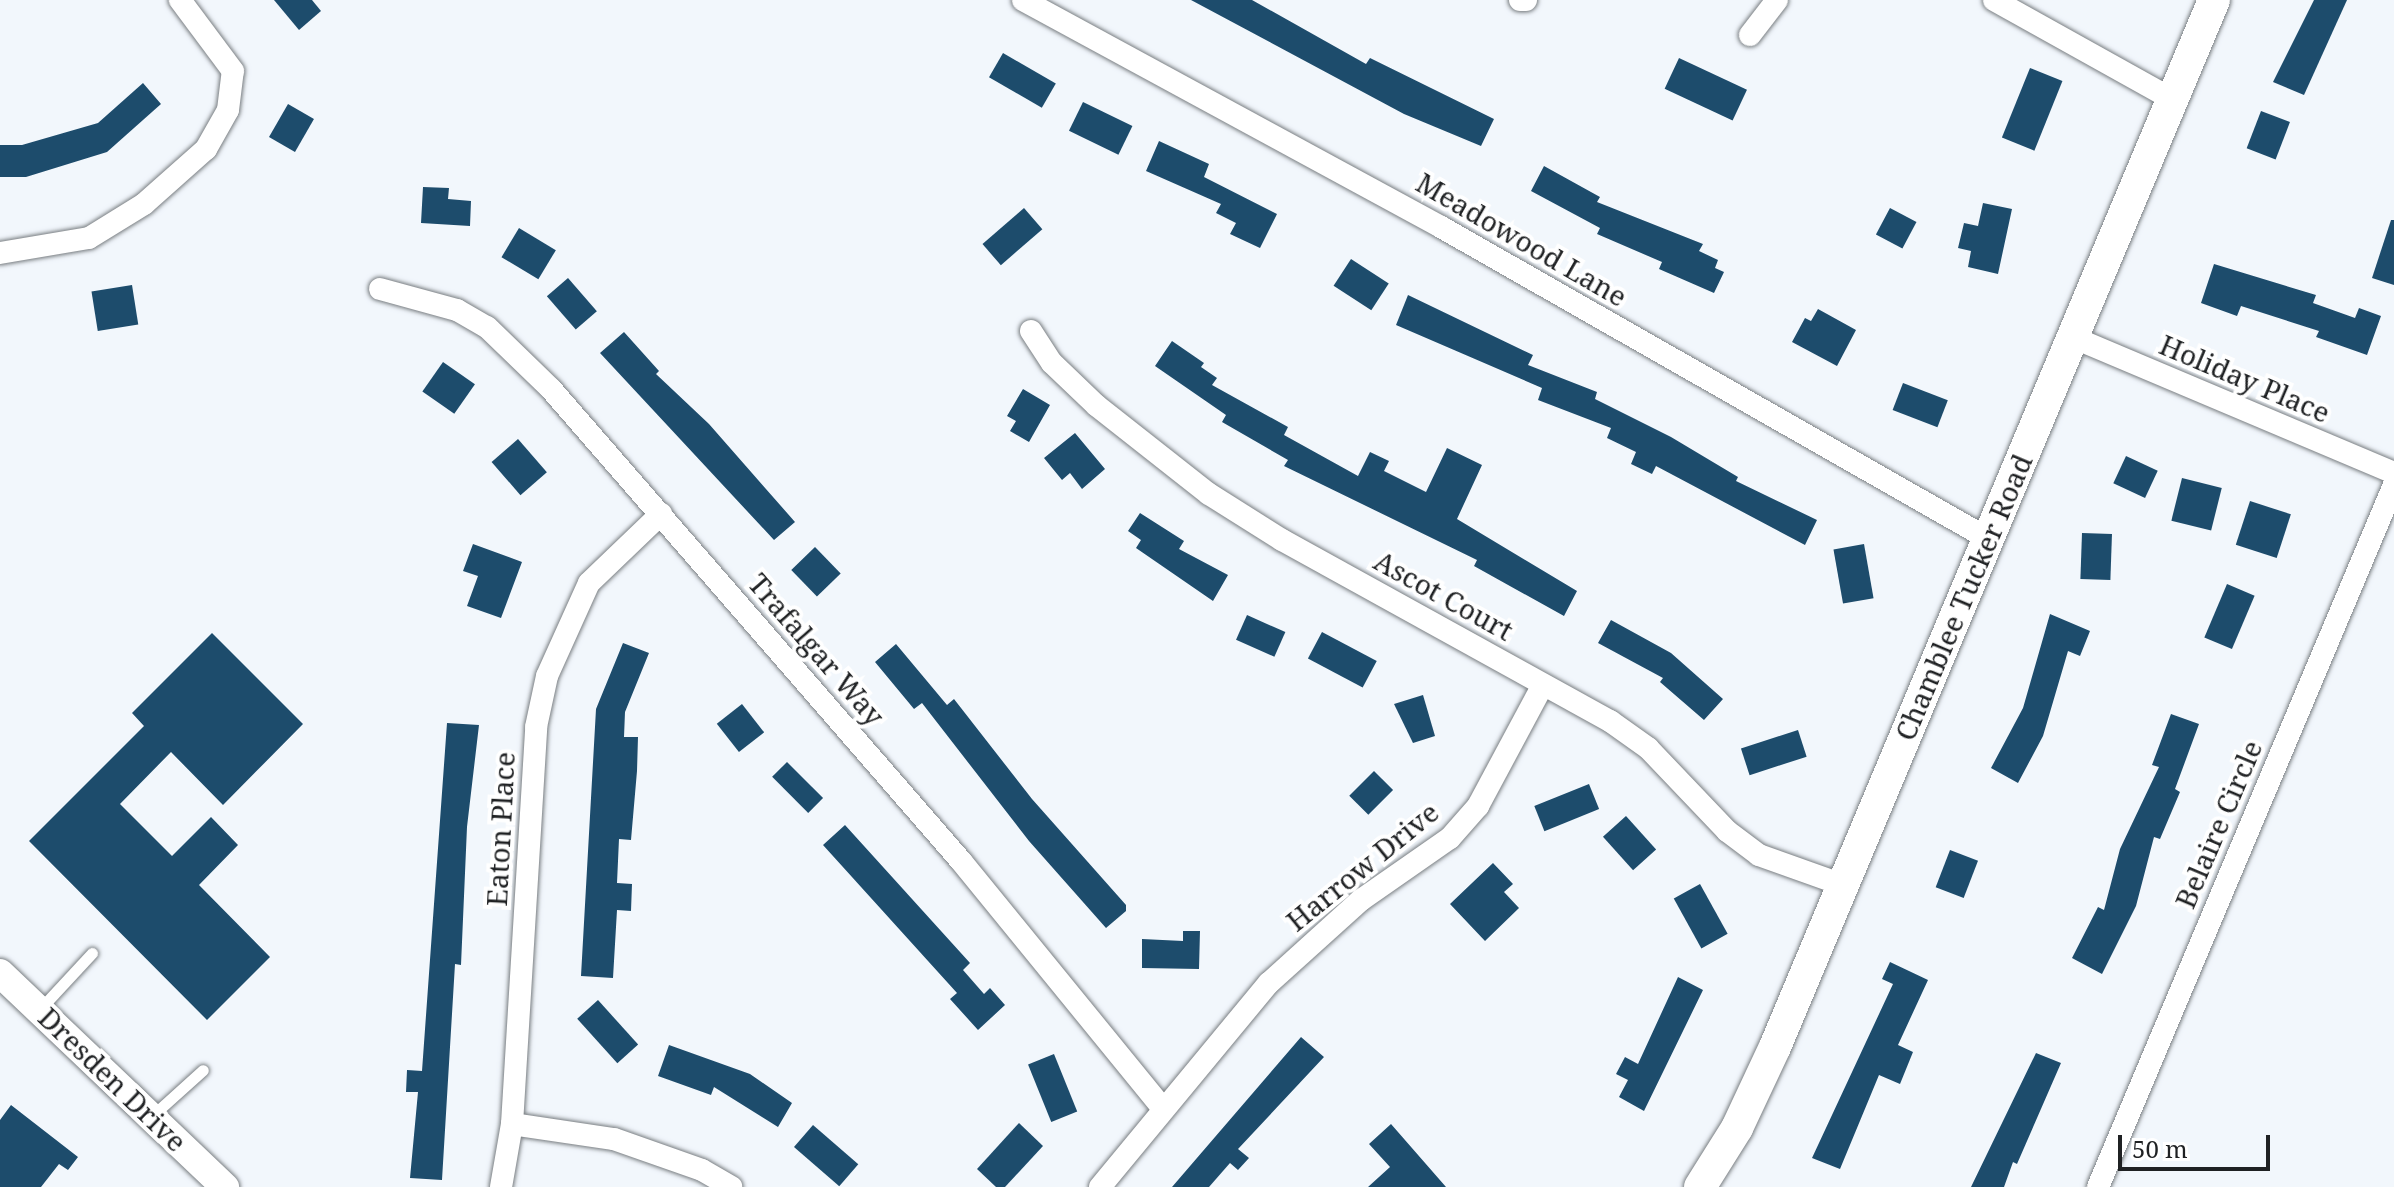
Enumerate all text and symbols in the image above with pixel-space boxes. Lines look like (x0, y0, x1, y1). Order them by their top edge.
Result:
street label: Meadowood Lane (1411, 165, 1633, 313)
street label: Holiday Place (2155, 327, 2335, 429)
street label: Chamblee Tucker Road (1887, 449, 2039, 745)
street label: Ascot Court (1369, 543, 1519, 647)
street label: Trafalgar Way (742, 566, 892, 732)
street label: Belaire Circle (2168, 735, 2268, 913)
street label: Eaton Place (479, 751, 521, 907)
street label: Harrow Drive (1279, 795, 1445, 937)
street label: Dresden Drive (32, 1000, 194, 1158)
scale bar (2122, 1119, 2274, 1169)
text: 50 m (2132, 1132, 2188, 1165)

